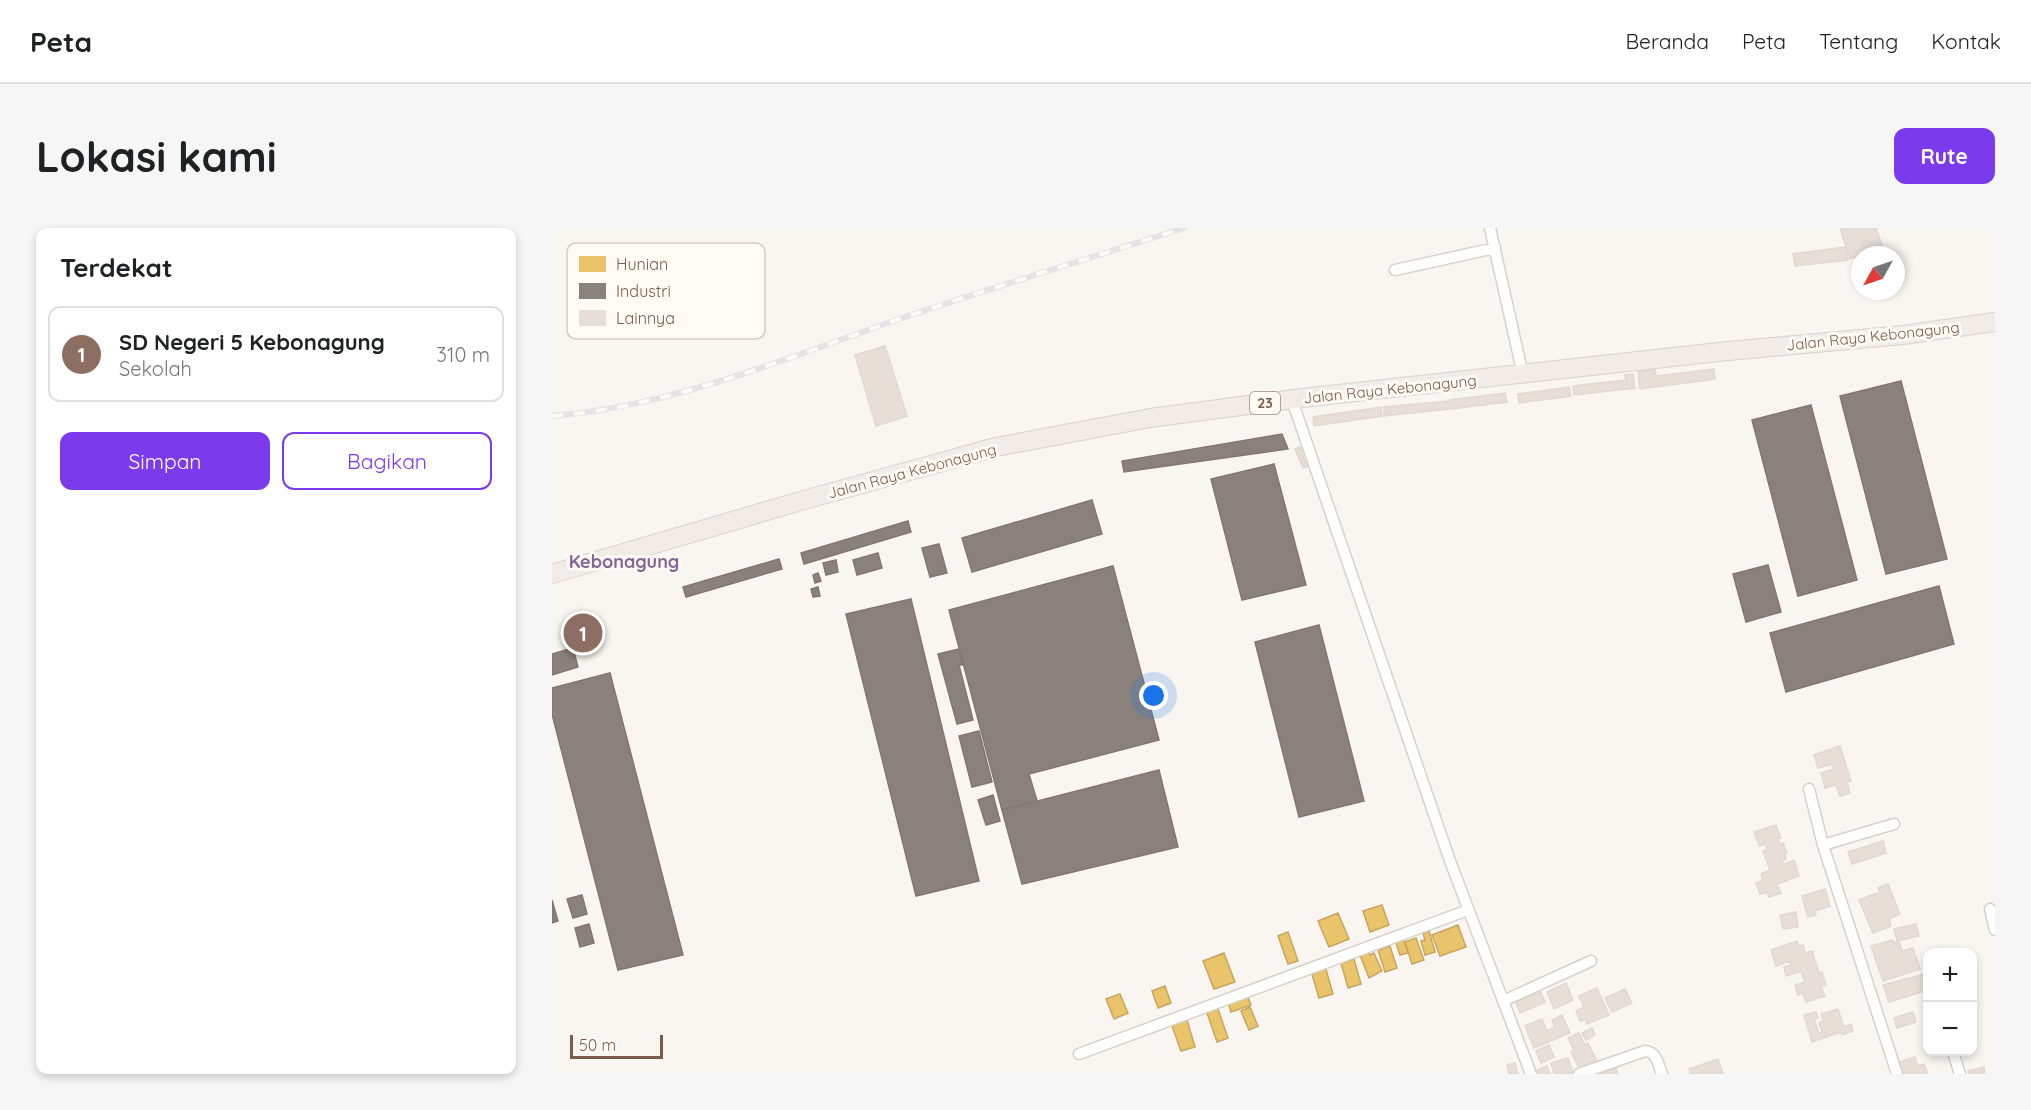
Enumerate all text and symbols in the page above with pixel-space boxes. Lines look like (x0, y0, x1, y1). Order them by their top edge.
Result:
text: Peta (30, 24, 92, 59)
text: Beranda (1625, 28, 1709, 54)
text: Peta (1742, 28, 1786, 54)
text: Tentang (1819, 28, 1898, 54)
text: Kontak (1931, 28, 2001, 54)
button: Rute (1894, 128, 1995, 184)
text: Lokasi kami (36, 130, 277, 183)
legend (567, 243, 765, 339)
north arrow (1851, 246, 1905, 300)
text: Terdekat (60, 251, 173, 284)
text: Hunian (616, 254, 668, 274)
text: Industri (616, 281, 671, 301)
text: Lainnya (616, 308, 675, 328)
street label: Jalan Raya Kebonagung (1786, 317, 1960, 355)
text: SD Negeri 5 Kebonagung (119, 328, 385, 356)
text: 1 (78, 342, 85, 367)
text: 310 m (437, 342, 490, 367)
text: Sekolah (119, 356, 192, 381)
street label: Jalan Raya Kebonagung (1303, 370, 1477, 408)
road number: 23 (1250, 392, 1280, 414)
button: Simpan (60, 432, 270, 490)
button: Bagikan (282, 432, 492, 490)
street label: Jalan Raya Kebonagung (826, 439, 998, 503)
district label: Kebonagung (569, 550, 679, 573)
pin: 1 (564, 610, 603, 656)
your location (1139, 681, 1168, 710)
map controls (1923, 948, 1977, 1056)
button: + (1923, 948, 1977, 1002)
button: − (1923, 1002, 1977, 1056)
scale bar (570, 1032, 663, 1060)
text: 50 m (579, 1035, 616, 1055)

